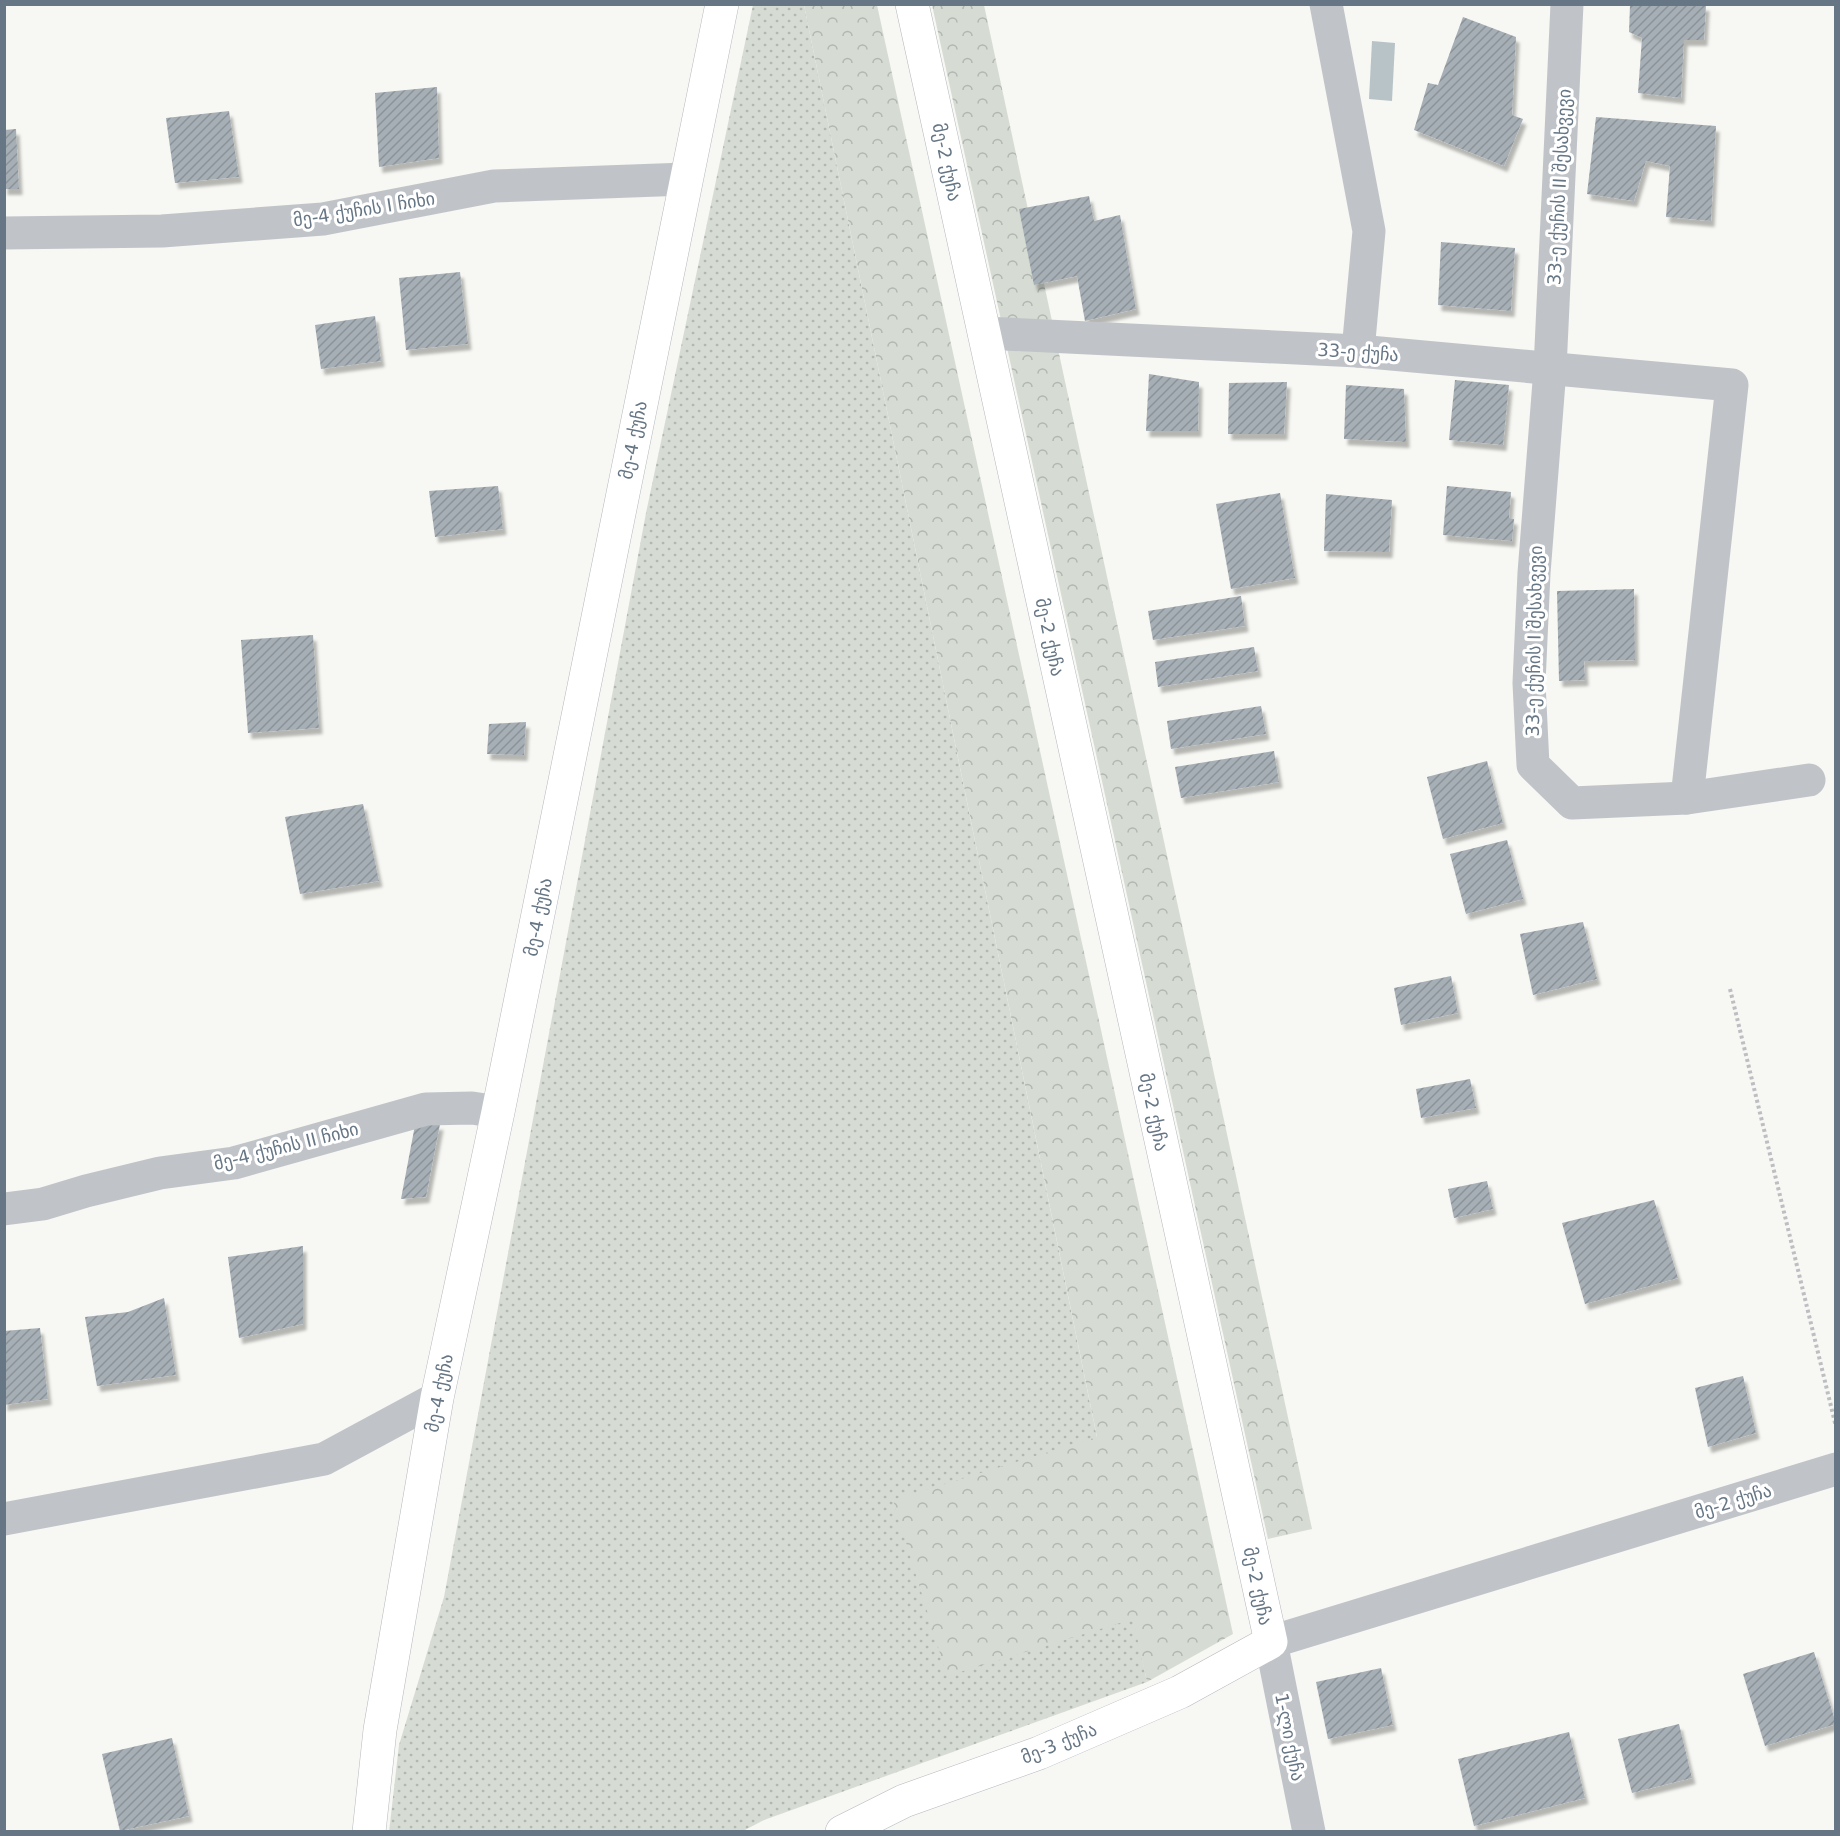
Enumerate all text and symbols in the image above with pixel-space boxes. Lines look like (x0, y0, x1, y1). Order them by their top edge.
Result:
street label: 33-ე ქუჩის II შესახვევი (1543, 88, 1575, 286)
street label: მე-2 ქუჩა (928, 121, 966, 203)
street label: მე-4 ქუჩის I ჩიხი (292, 187, 436, 231)
street label: 33-ე ქუჩა (1317, 339, 1399, 365)
street label: მე-4 ქუჩა (615, 399, 651, 481)
street label: 33-ე ქუჩის I შესახვევი (1522, 545, 1546, 737)
street label: მე-2 ქუჩა (1031, 596, 1069, 678)
street label: მე-4 ქუჩა (520, 876, 556, 958)
street label: მე-2 ქუჩა (1135, 1071, 1173, 1153)
street label: მე-4 ქუჩის II ჩიხი (211, 1118, 361, 1174)
street label: მე-4 ქუჩა (421, 1352, 457, 1434)
street label: მე-2 ქუჩა (1692, 1479, 1774, 1523)
street label: მე-2 ქუჩა (1239, 1545, 1277, 1627)
street label: 1-ლი ქუჩა (1271, 1691, 1309, 1783)
street label: მე-3 ქუჩა (1018, 1718, 1100, 1768)

